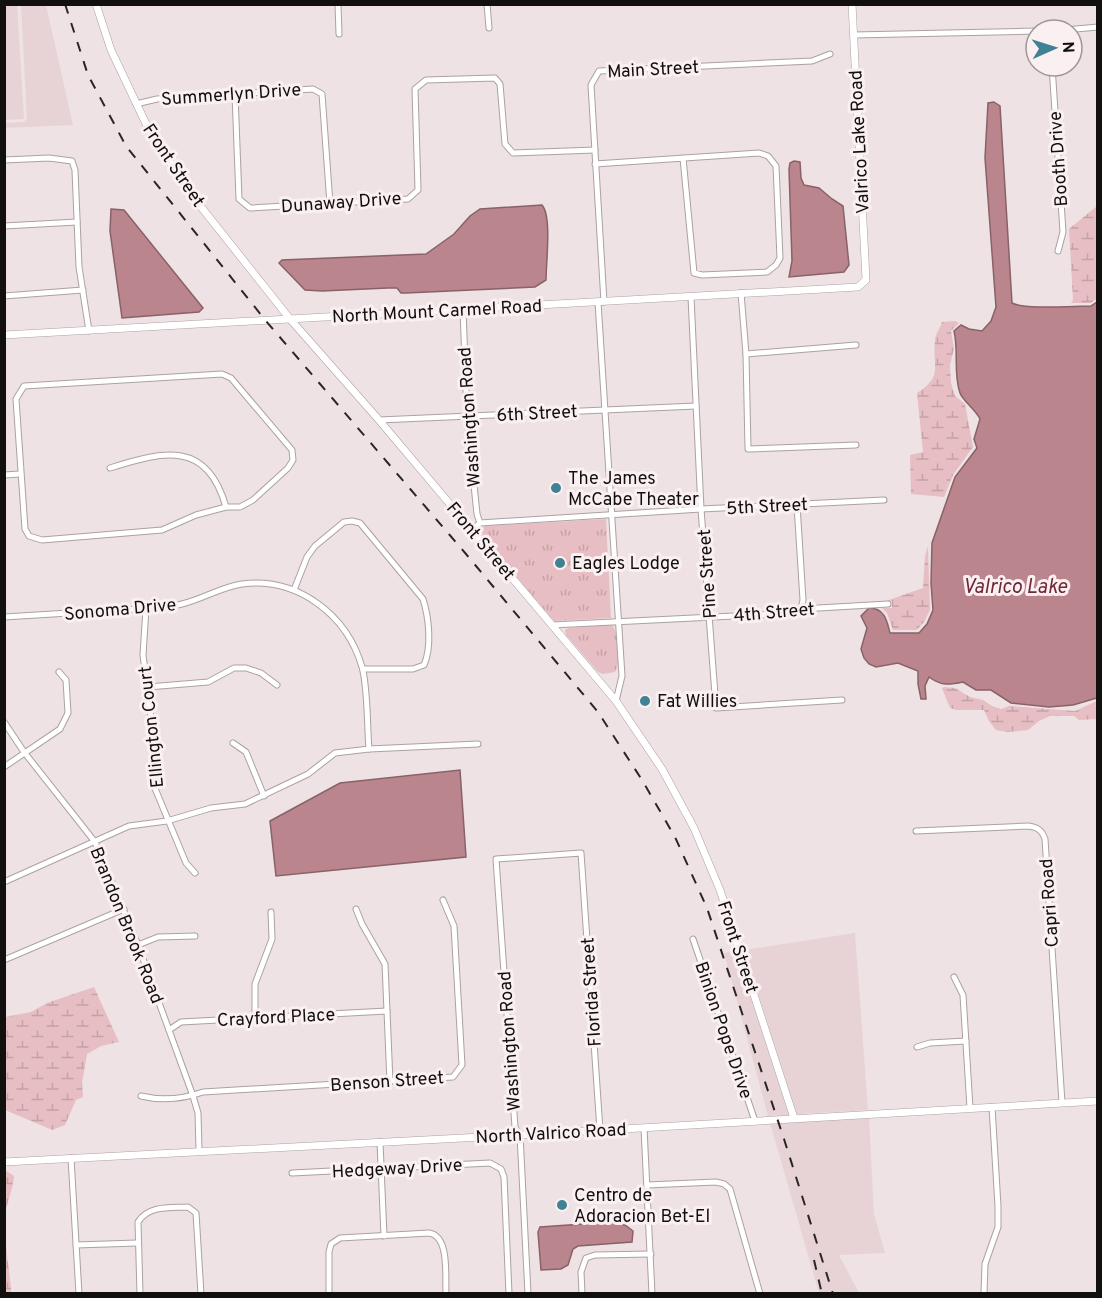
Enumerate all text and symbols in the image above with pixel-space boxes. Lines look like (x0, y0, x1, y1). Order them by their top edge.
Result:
north arrow (1024, 18, 1084, 78)
text: N (1057, 41, 1077, 54)
street label: Main Street (607, 57, 700, 84)
street label: Valrico Lake Road (845, 70, 876, 214)
street label: Summerlyn Drive (160, 79, 302, 112)
street label: Booth Drive (1045, 110, 1074, 207)
street label: Front Street (136, 120, 209, 212)
street label: Dunaway Drive (280, 188, 402, 219)
street label: North Mount Carmel Road (331, 296, 543, 329)
street label: Washington Road (454, 346, 487, 488)
street label: 6th Street (496, 401, 578, 428)
place label: The James McCabe Theater (568, 468, 699, 512)
marker: The James McCabe Theater (549, 481, 563, 495)
street label: 5th Street (726, 494, 808, 521)
street label: Front Street (440, 498, 519, 586)
street label: Pine Street (694, 528, 723, 619)
place label: Eagles Lodge (572, 553, 680, 576)
marker: Eagles Lodge (553, 556, 567, 570)
water label: Valrico Lake (963, 575, 1068, 601)
street label: Sonoma Drive (63, 594, 177, 627)
street label: 4th Street (733, 598, 816, 629)
street label: Ellington Court (135, 665, 170, 789)
place label: Fat Willies (657, 691, 737, 714)
marker: Fat Willies (638, 694, 652, 708)
street label: Brandon Brook Road (84, 844, 168, 1007)
street label: Capri Road (1036, 858, 1065, 948)
street label: Front Street (711, 898, 762, 997)
street label: Florida Street (577, 936, 608, 1047)
street label: Binion Pope Drive (688, 959, 757, 1102)
street label: Washington Road (494, 970, 527, 1112)
street label: Crayford Place (216, 1004, 336, 1033)
street label: Benson Street (329, 1067, 445, 1098)
street label: North Valrico Road (475, 1119, 627, 1150)
street label: Hedgeway Drive (331, 1155, 463, 1184)
place label: Centro de Adoracion Bet-El (574, 1185, 710, 1229)
marker: Centro de Adoracion Bet-El (555, 1198, 569, 1212)

